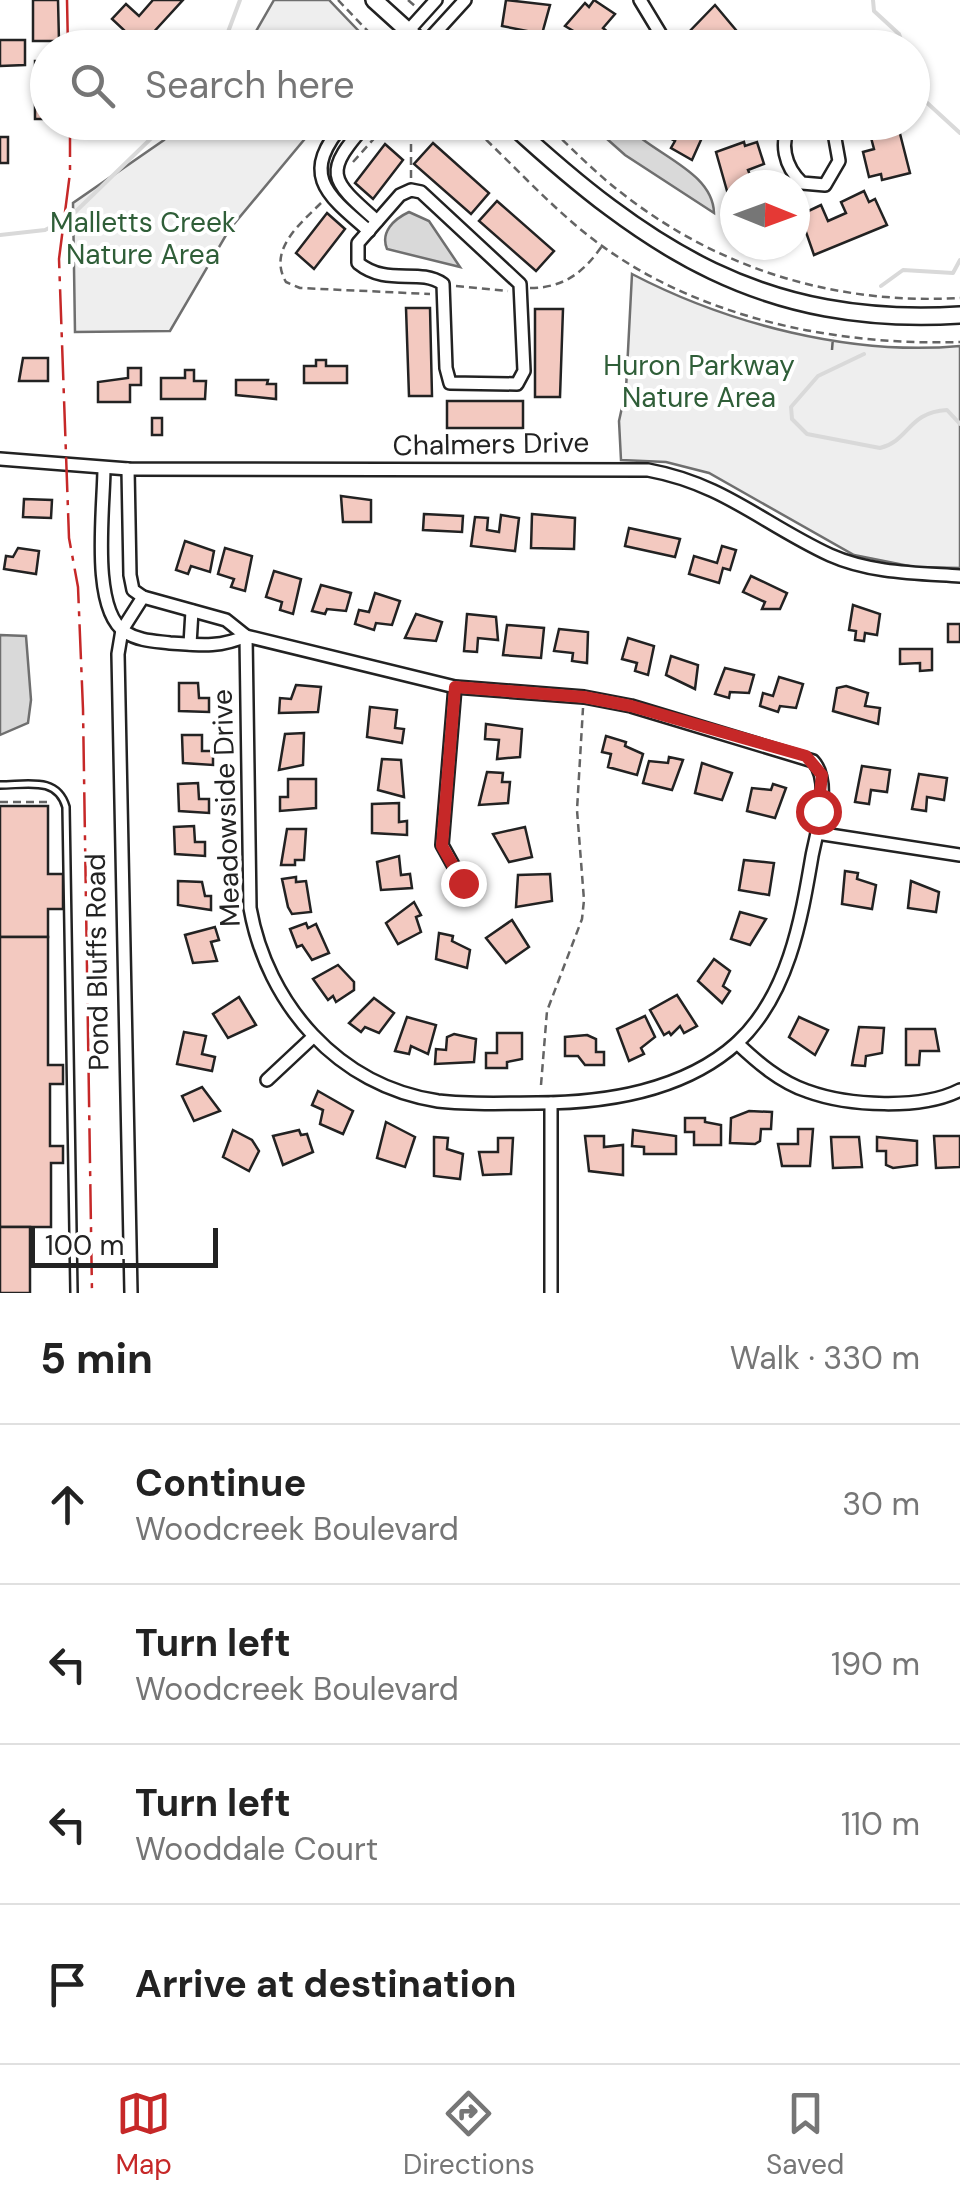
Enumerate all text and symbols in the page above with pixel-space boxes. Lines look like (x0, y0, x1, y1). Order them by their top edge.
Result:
search box (30, 30, 930, 140)
icon: search (65, 58, 120, 113)
text: Search here (145, 60, 355, 110)
north arrow (720, 170, 810, 260)
park label: Malletts Creek Nature Area (50, 204, 236, 273)
park label: Huron Parkway Nature Area (603, 347, 795, 416)
street label: Chalmers Drive (392, 424, 590, 464)
street label: Meadowside Drive (203, 689, 249, 927)
route start (796, 789, 842, 835)
street label: Pond Bluffs Road (77, 853, 117, 1071)
route end (441, 861, 487, 907)
scale bar (30, 1223, 218, 1268)
text: 100 m (45, 1227, 124, 1264)
text: 5 min (40, 1331, 153, 1386)
text: Walk · 330 m (730, 1337, 920, 1379)
text: Continue (135, 1458, 306, 1508)
icon: ahead (40, 1477, 95, 1532)
text: 30 m (842, 1483, 920, 1525)
text: Woodcreek Boulevard (135, 1508, 459, 1550)
text: Turn left (135, 1618, 291, 1668)
icon: left (40, 1637, 95, 1692)
text: 190 m (831, 1643, 920, 1685)
text: Woodcreek Boulevard (135, 1668, 459, 1710)
text: Turn left (135, 1778, 291, 1828)
icon: left (40, 1797, 95, 1852)
text: 110 m (841, 1803, 920, 1845)
text: Wooddale Court (135, 1828, 378, 1870)
icon: arrive (40, 1957, 95, 2012)
text: Arrive at destination (135, 1959, 517, 2009)
tab: Map (116, 2086, 172, 2183)
tab: Directions (403, 2086, 535, 2183)
tab: Saved (766, 2086, 844, 2183)

